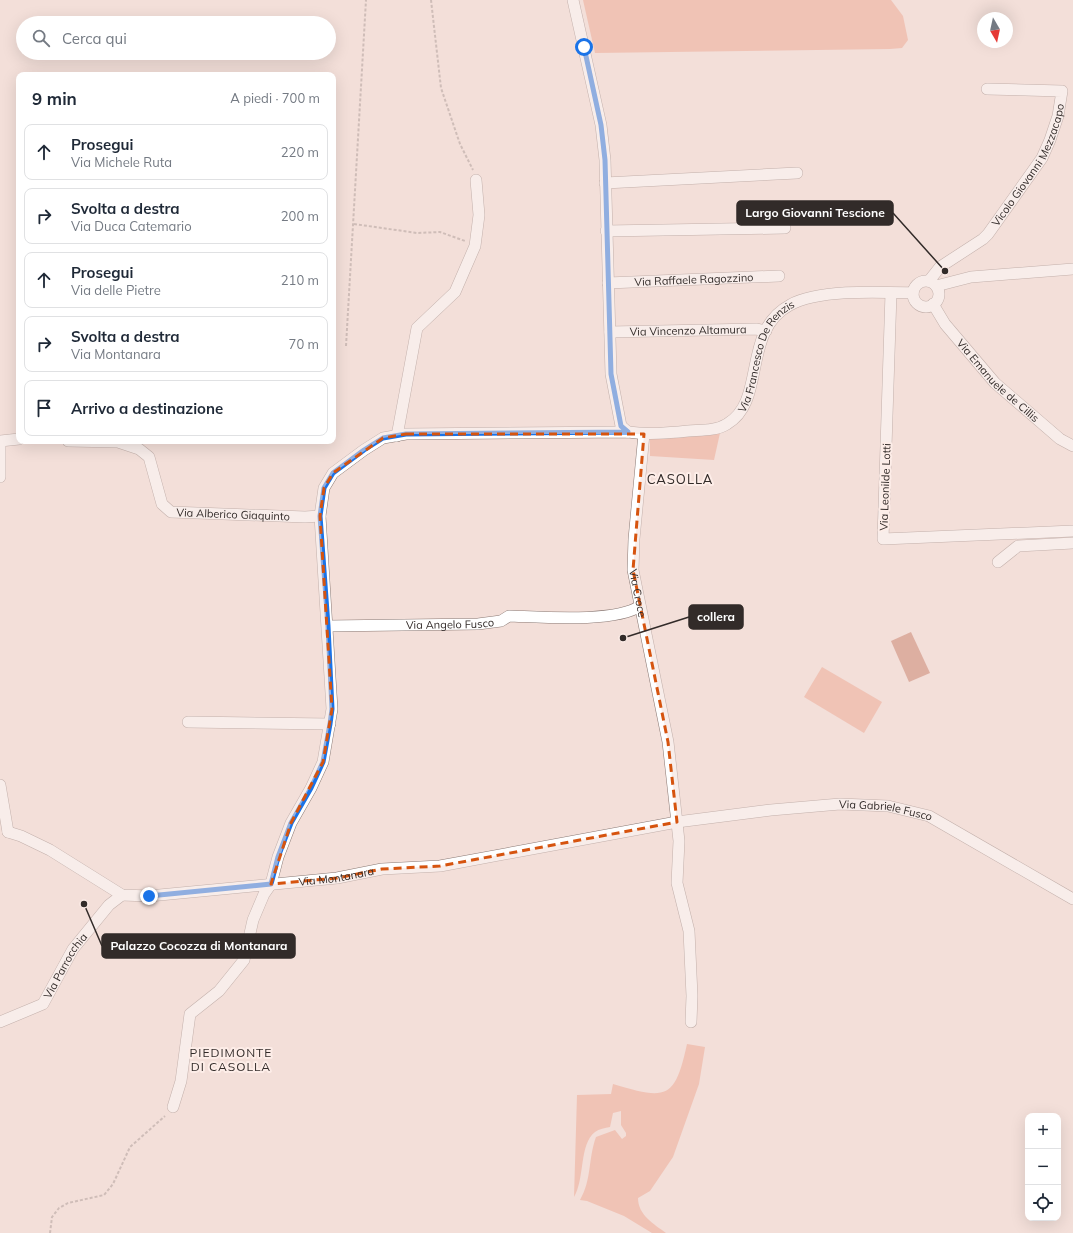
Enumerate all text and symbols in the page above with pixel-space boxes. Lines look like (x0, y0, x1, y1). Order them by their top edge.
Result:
north arrow (977, 12, 1013, 48)
search box (16, 16, 336, 60)
icon: search (30, 27, 52, 49)
text: Cerca qui (62, 29, 127, 48)
route start (575, 38, 593, 56)
text: 9 min (32, 88, 77, 109)
text: A piedi · 700 m (230, 90, 320, 106)
street label: Vicolo Giovanni Mezzacapo (989, 103, 1067, 229)
text: Prosegui (71, 135, 133, 154)
icon: ahead (33, 141, 55, 163)
text: 220 m (281, 144, 319, 160)
text: Via Michele Ruta (71, 154, 172, 170)
text: Svolta a destra (71, 199, 180, 218)
callout: Largo Giovanni Tescione (737, 201, 893, 225)
icon: right (33, 205, 55, 227)
text: Largo Giovanni Tescione (745, 205, 885, 220)
text: 200 m (281, 208, 319, 224)
text: Via Duca Catemario (71, 218, 192, 234)
text: Prosegui (71, 263, 133, 282)
icon: ahead (33, 269, 55, 291)
street label: Via Raffaele Ragozzino (634, 270, 754, 289)
text: 210 m (281, 272, 319, 288)
text: Via delle Pietre (71, 282, 161, 298)
street label: Via Francesco De Renzis (735, 297, 797, 415)
street label: Via Vincenzo Altamura (629, 322, 747, 339)
text: Svolta a destra (71, 327, 180, 346)
icon: right (33, 333, 55, 355)
text: 70 m (289, 336, 319, 352)
street label: Via Emanuele de Cillis (954, 336, 1042, 425)
text: Via Montanara (71, 346, 161, 362)
icon: arrive (33, 397, 55, 419)
text: Arrivo a destinazione (71, 399, 223, 418)
street label: Via Leonilde Lotti (876, 443, 894, 531)
district label: CASOLLA (647, 471, 713, 487)
street label: Via Alberico Giaquinto (176, 505, 290, 523)
street label: Via Croce (626, 568, 649, 618)
callout: collera (689, 605, 743, 629)
text: collera (697, 609, 735, 624)
street label: Via Angelo Fusco (406, 615, 495, 632)
street label: Via Gabriele Fusco (839, 797, 935, 824)
street label: Via Montanara (298, 864, 375, 889)
route end (140, 887, 158, 905)
street label: Via Parrocchia (40, 930, 90, 1001)
callout: Palazzo Cocozza di Montanara (102, 934, 295, 958)
text: Palazzo Cocozza di Montanara (110, 938, 288, 953)
district label: PIEDIMONTE DI CASOLLA (190, 1045, 272, 1074)
map controls (1025, 1113, 1061, 1221)
button: + (1025, 1113, 1061, 1149)
button: − (1025, 1149, 1061, 1185)
button: locate (1025, 1185, 1061, 1221)

